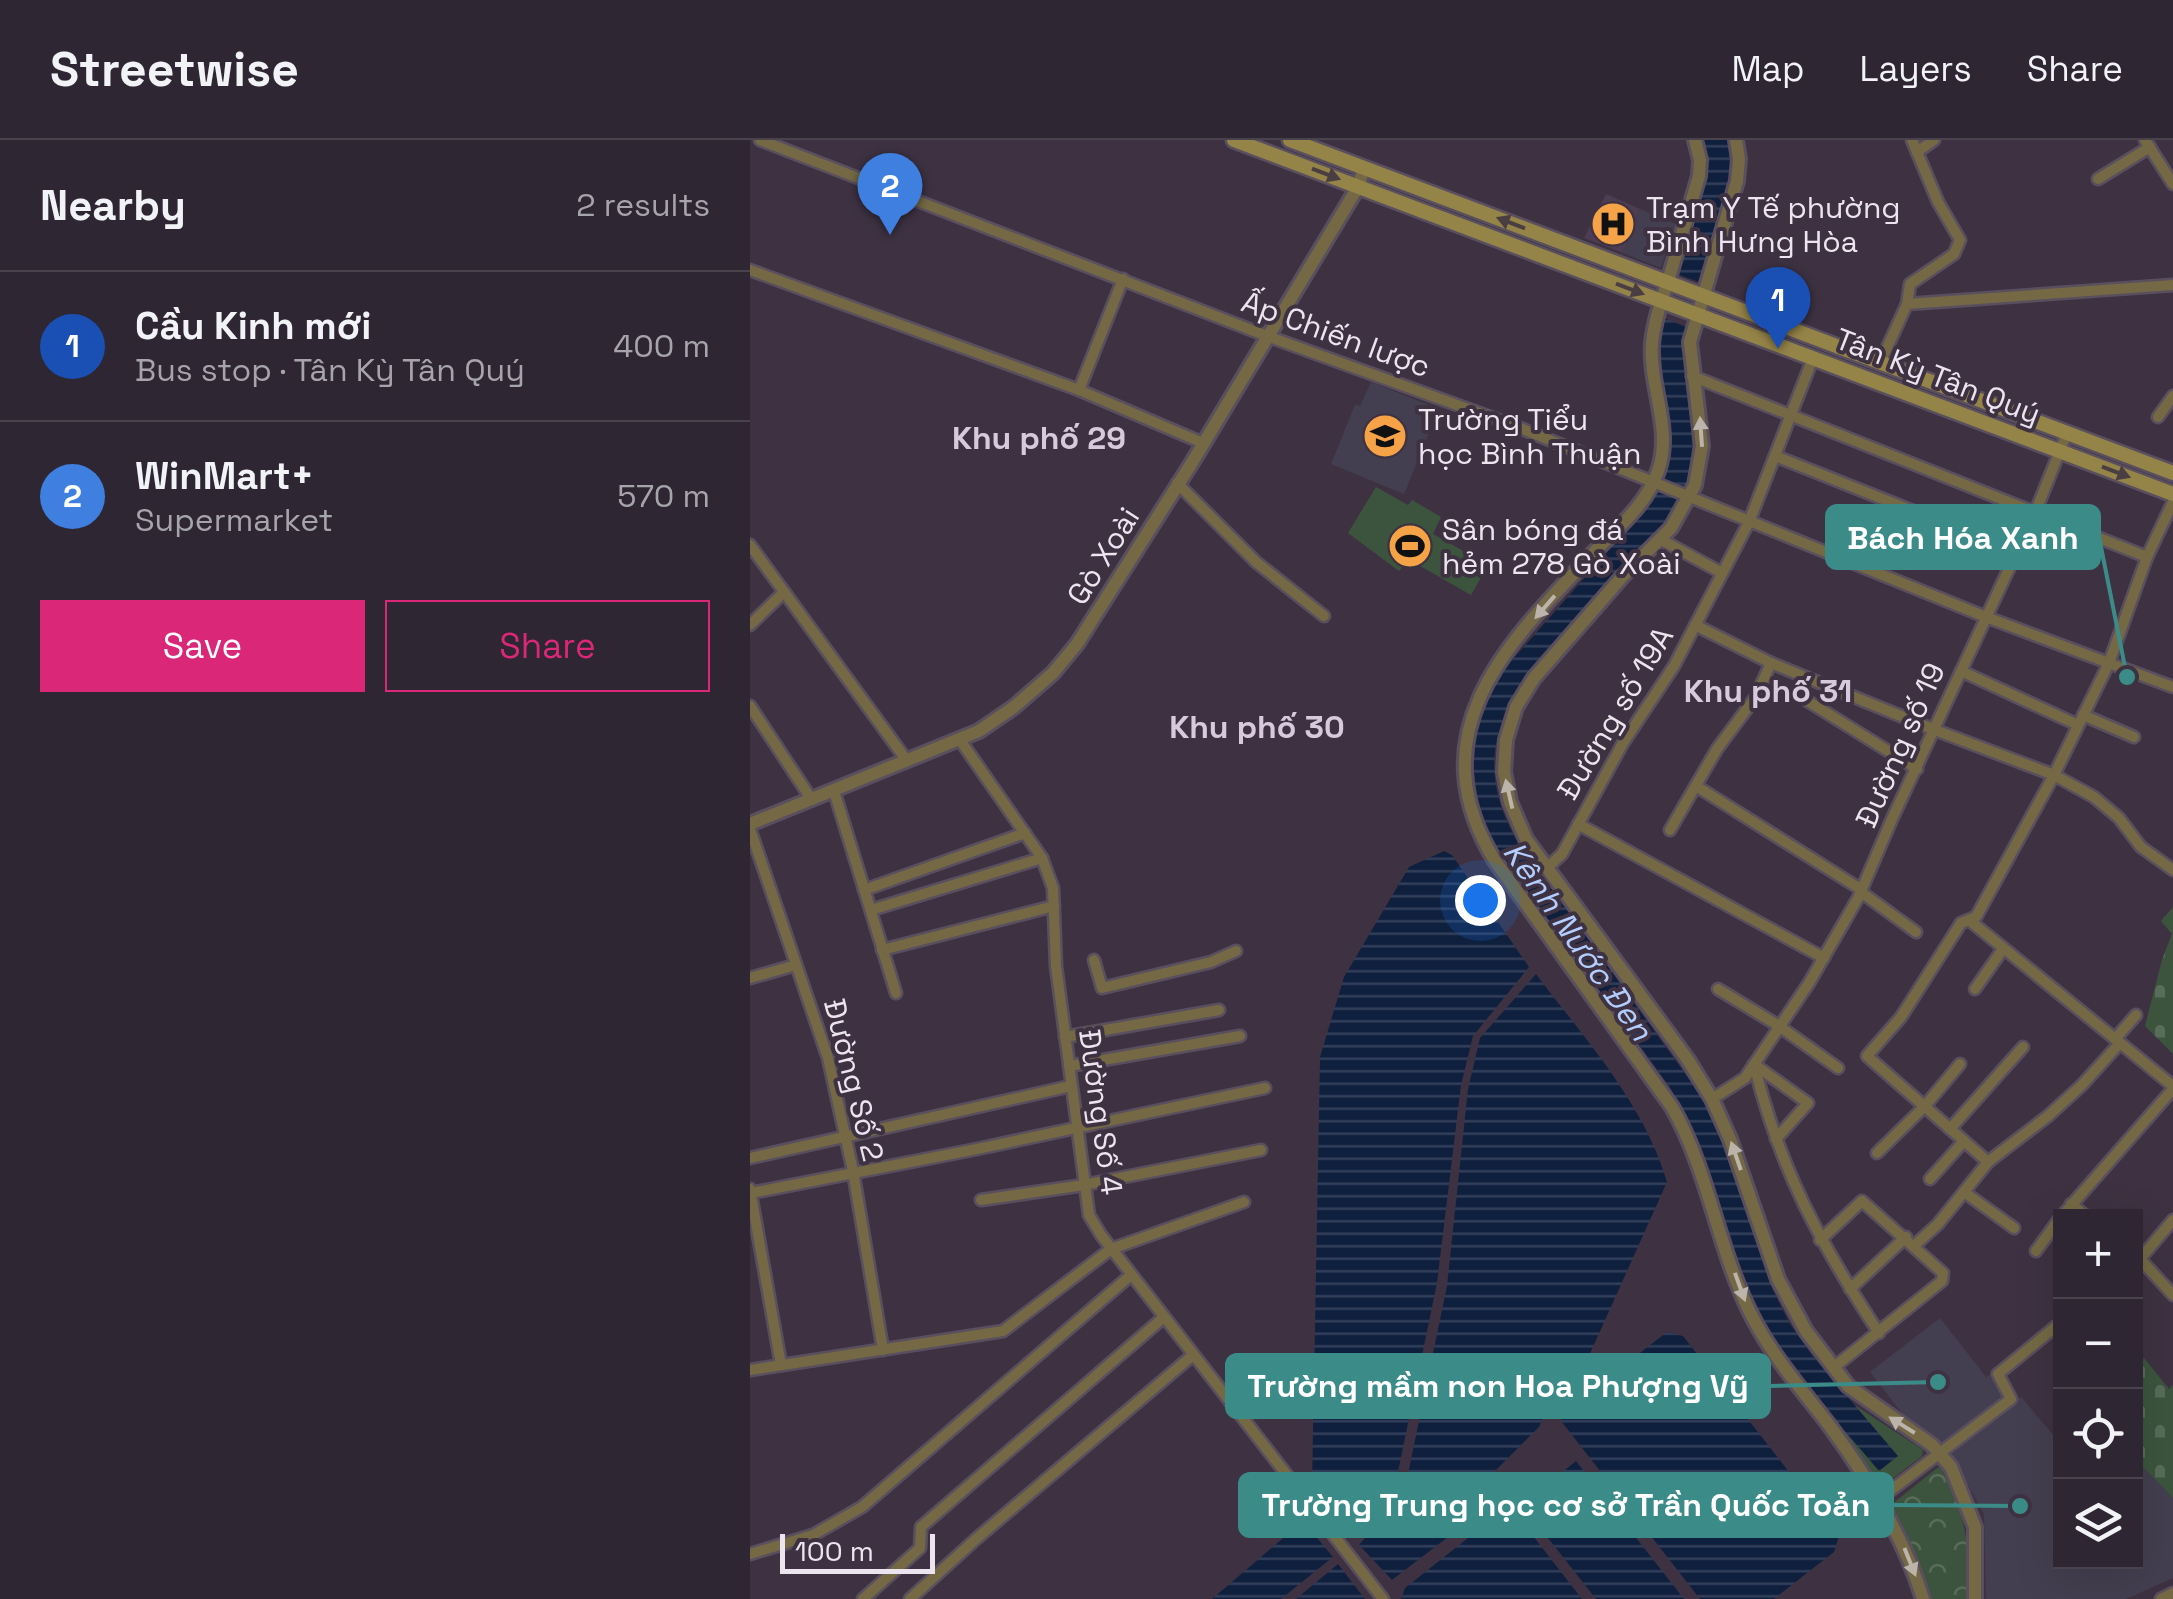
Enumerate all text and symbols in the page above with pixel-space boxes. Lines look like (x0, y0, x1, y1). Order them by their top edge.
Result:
text: Streetwise (50, 39, 299, 100)
text: Map (1731, 47, 1804, 91)
text: Layers (1859, 47, 1972, 91)
text: Share (2027, 47, 2123, 91)
pin: 2 (858, 152, 922, 235)
one-way arrow (1311, 167, 1341, 182)
text: Nearby (40, 179, 186, 232)
text: 2 results (576, 185, 710, 225)
place label: Trạm Y Tế phường Bình Hưng Hòa (1646, 188, 1901, 261)
hospital icon: Trạm Y Tế phường Bình Hưng Hòa (1590, 201, 1636, 247)
one-way arrow (1495, 215, 1525, 231)
pin: 1 (1746, 266, 1810, 349)
street label: Ấp Chiến lược (1236, 282, 1436, 386)
one-way arrow (1615, 282, 1645, 297)
text: Cầu Kinh mới (135, 302, 371, 350)
street label: Tân Kỳ Tân Quý (1830, 319, 2046, 433)
text: 1 (65, 326, 80, 366)
text: 400 m (613, 326, 710, 366)
text: Bus stop · Tân Kỳ Tân Quý (135, 350, 525, 390)
place label: Trường Tiểu học Bình Thuận (1418, 400, 1641, 473)
school or university icon: Trường Tiểu học Bình Thuận (1362, 413, 1408, 459)
one-way arrow (1692, 415, 1708, 447)
district label: Khu phố 29 (952, 418, 1126, 458)
text: WinMart+ (135, 452, 314, 500)
one-way arrow (2102, 465, 2132, 481)
text: 2 (63, 476, 82, 516)
text: 570 m (617, 476, 710, 516)
text: Supermarket (135, 500, 333, 540)
street label: Gò Xoài (1058, 500, 1148, 612)
callout: Bách Hóa Xanh (1827, 506, 2099, 568)
place label: Sân bóng đá hẻm 278 Gò Xoài (1442, 510, 1681, 583)
text: Bách Hóa Xanh (1847, 518, 2079, 558)
sports icon: Sân bóng đá hẻm 278 Gò Xoài (1387, 523, 1433, 569)
one-way arrow (1534, 594, 1556, 619)
button: Save (40, 600, 365, 692)
button: Share (385, 600, 710, 692)
street label: Đường số 19A (1548, 619, 1682, 807)
street label: Đường số 19 (1846, 657, 1954, 833)
district label: Khu phố 31 (1684, 671, 1852, 711)
district label: Khu phố 30 (1169, 707, 1345, 747)
one-way arrow (1501, 778, 1516, 809)
water label: Kênh Nước Đen (1495, 834, 1662, 1049)
your location (1455, 875, 1506, 926)
street label: Đường Số 2 (815, 995, 893, 1165)
street label: Đường Số 4 (1070, 1027, 1132, 1197)
one-way arrow (1728, 1140, 1743, 1170)
map controls (2053, 1209, 2143, 1569)
button: + (2053, 1209, 2143, 1299)
one-way arrow (1733, 1272, 1748, 1302)
button: − (2053, 1299, 2143, 1389)
callout: Trường mầm non Hoa Phượng Vỹ (1227, 1355, 1769, 1417)
text: Trường mầm non Hoa Phượng Vỹ (1247, 1366, 1749, 1406)
button: locate (2053, 1389, 2143, 1479)
one-way arrow (1888, 1417, 1916, 1434)
callout: Trường Trung học cơ sở Trần Quốc Toản (1240, 1474, 1892, 1536)
button: layers (2053, 1479, 2143, 1569)
text: Trường Trung học cơ sở Trần Quốc Toản (1261, 1485, 1871, 1525)
scale bar (780, 1529, 935, 1574)
text: 100 m (795, 1533, 874, 1569)
one-way arrow (1902, 1547, 1918, 1577)

